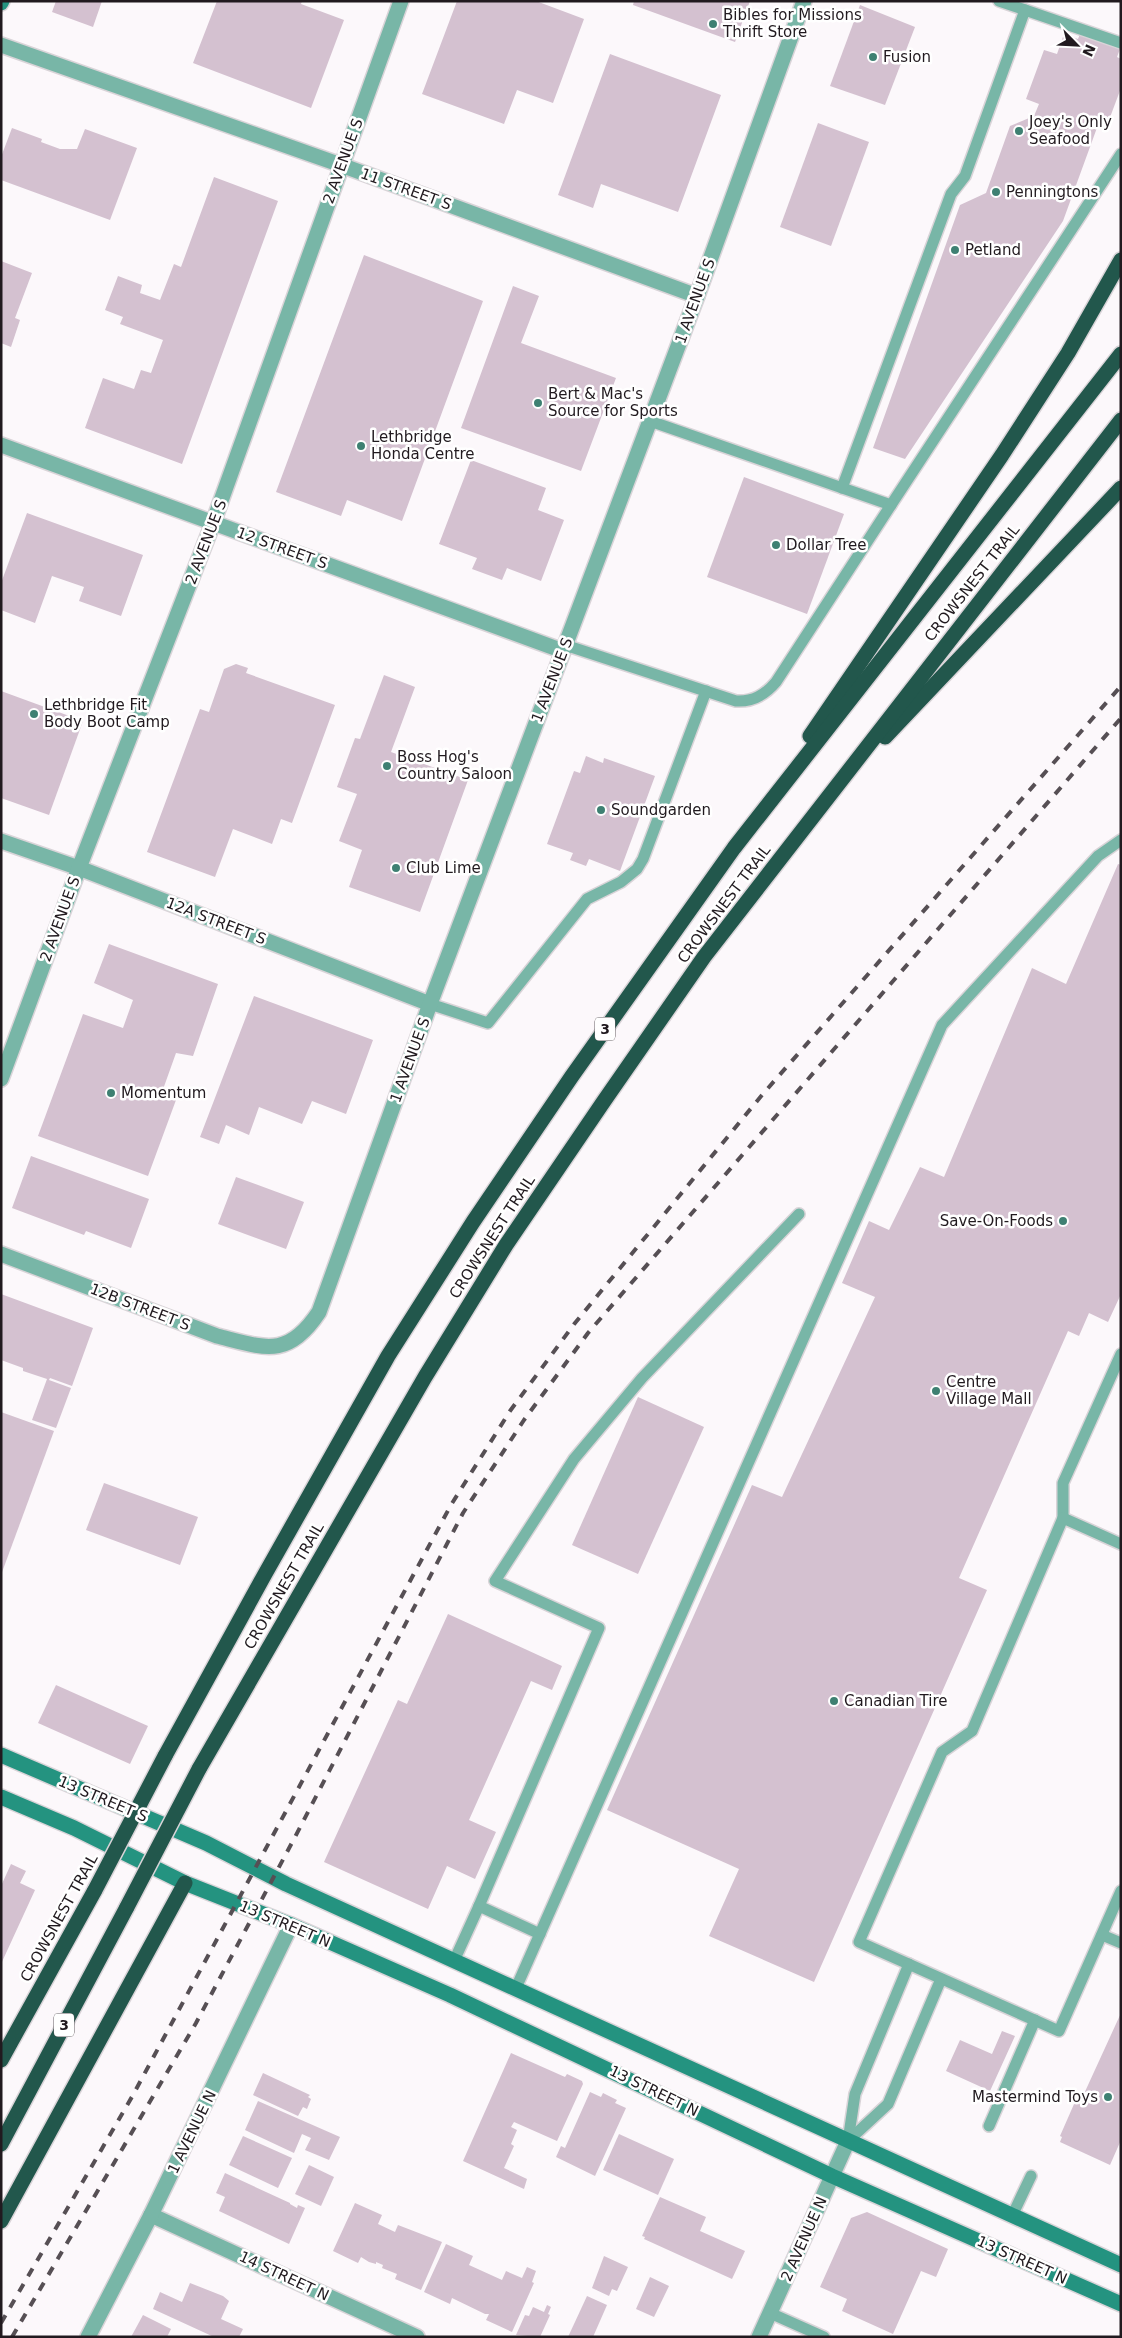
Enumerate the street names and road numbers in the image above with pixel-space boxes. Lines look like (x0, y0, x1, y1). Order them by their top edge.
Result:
street label: 2 AVENUE S (319, 116, 367, 206)
street label: 11 STREET S (358, 164, 454, 214)
street label: 1 AVENUE S (671, 256, 719, 346)
street label: 2 AVENUE S (182, 497, 230, 587)
street label: CROWSNEST TRAIL (921, 521, 1024, 645)
street label: 12 STREET S (234, 523, 330, 573)
street label: 1 AVENUE S (528, 635, 576, 725)
street label: CROWSNEST TRAIL (674, 841, 775, 967)
street label: 2 AVENUE S (36, 874, 84, 964)
street label: 12A STREET S (163, 894, 269, 948)
street label: 1 AVENUE S (386, 1015, 434, 1105)
road number: 3 (595, 1018, 615, 1040)
street label: CROWSNEST TRAIL (445, 1172, 539, 1302)
street label: 12B STREET S (87, 1280, 193, 1334)
street label: CROWSNEST TRAIL (240, 1519, 328, 1653)
street label: 13 STREET S (56, 1772, 150, 1826)
street label: CROWSNEST TRAIL (16, 1850, 102, 1985)
street label: 13 STREET N (237, 1897, 333, 1951)
road number: 3 (54, 2014, 74, 2036)
street label: 13 STREET N (606, 2062, 702, 2120)
street label: 1 AVENUE N (164, 2087, 220, 2177)
street label: 2 AVENUE N (777, 2194, 831, 2284)
street label: 13 STREET N (974, 2232, 1070, 2288)
street label: 14 STREET N (236, 2247, 332, 2305)

